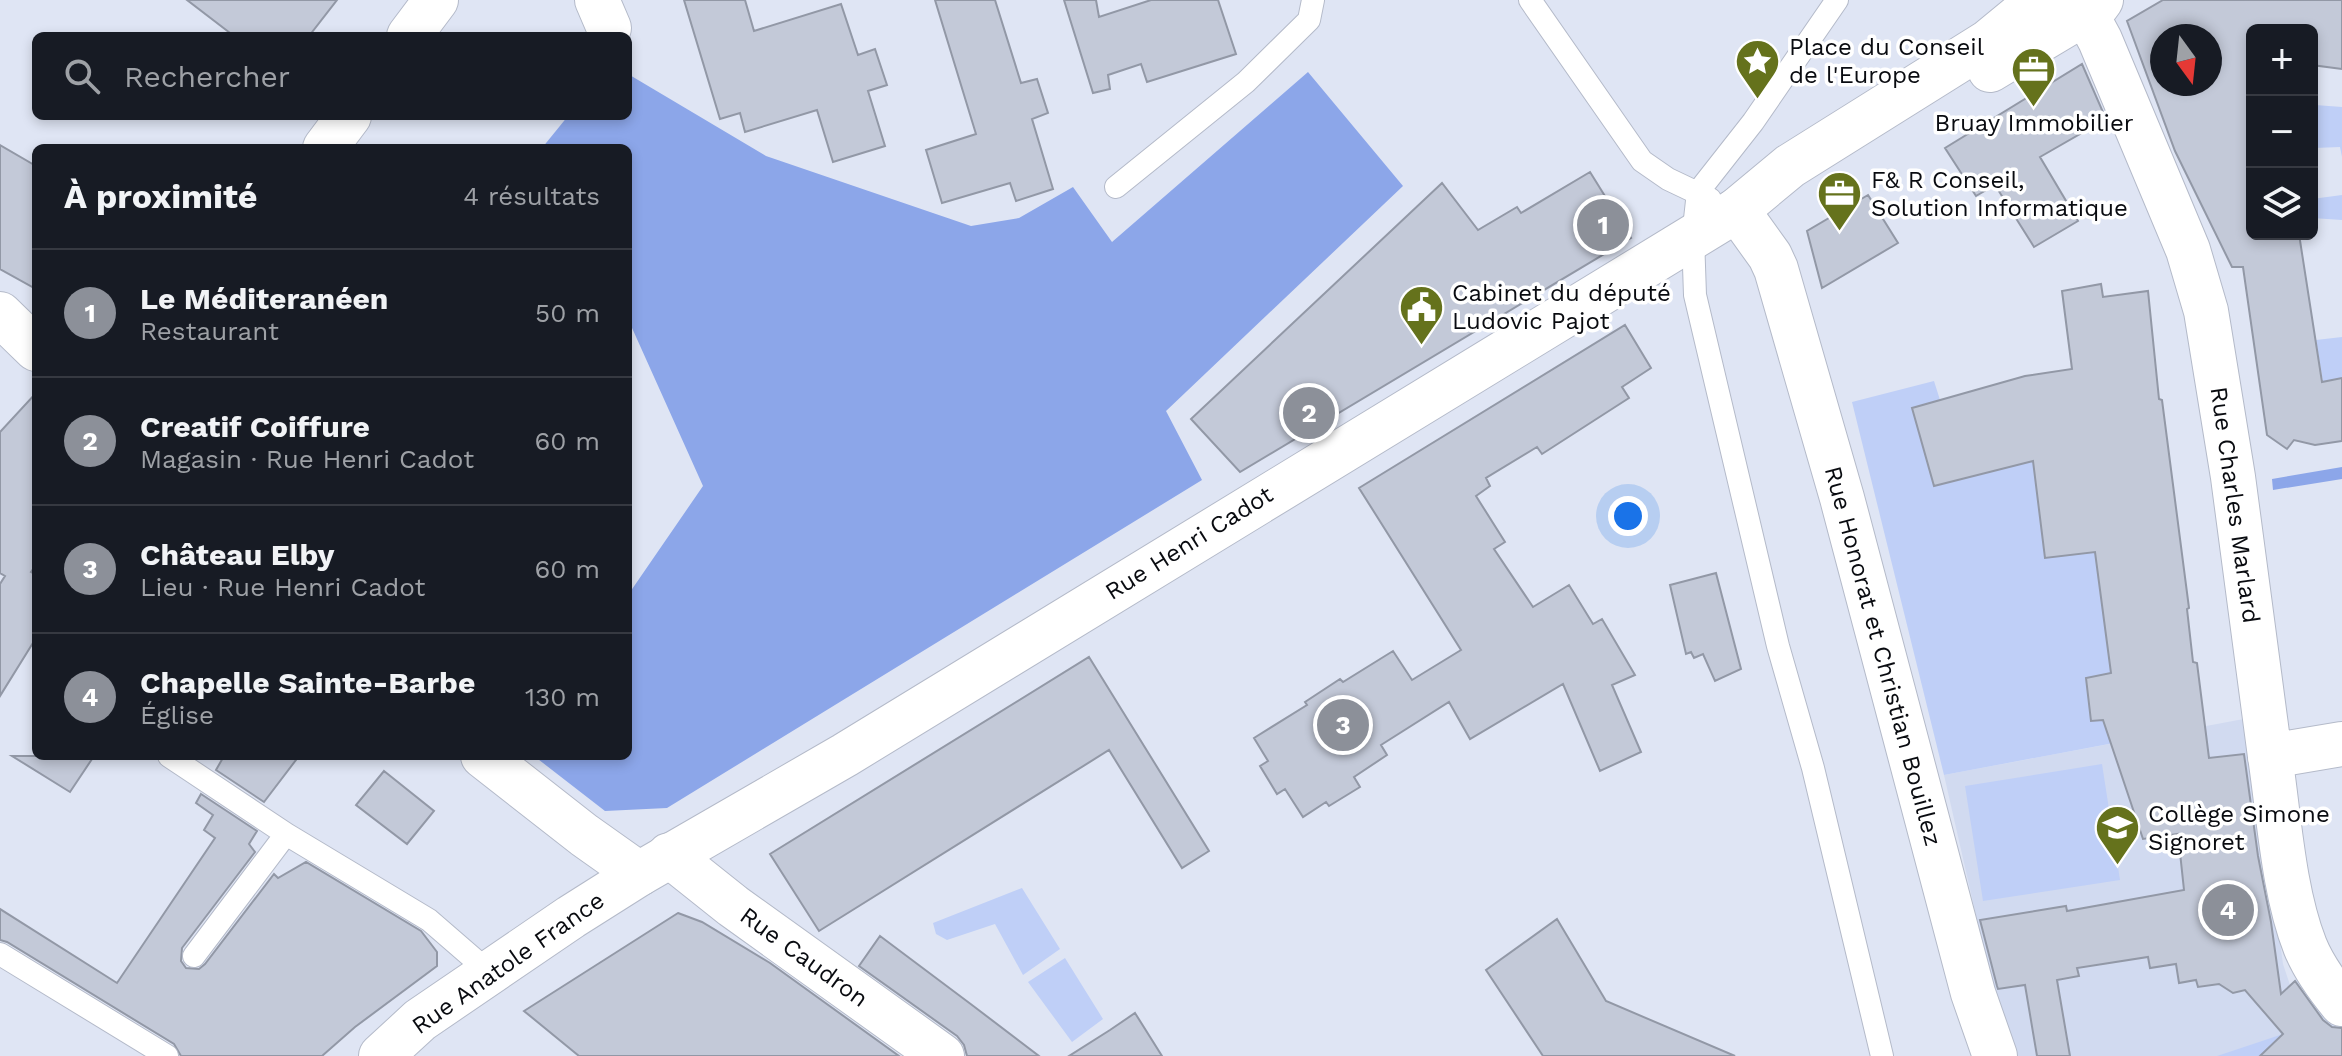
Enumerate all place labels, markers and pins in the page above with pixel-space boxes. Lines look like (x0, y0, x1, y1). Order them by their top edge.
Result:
place label: Place du Conseil de l'Europe (1789, 33, 1985, 89)
place icon: Place du Conseil de l'Europe (1734, 37, 1782, 100)
office icon: Bruay Immobilier (2010, 45, 2058, 108)
place label: Bruay Immobilier (1934, 109, 2134, 137)
place label: F& R Conseil, Solution Informatique (1871, 166, 2128, 222)
office icon: F& R Conseil, Solution Informatique (1816, 170, 1864, 233)
pin: 1 (1577, 195, 1629, 255)
place label: Cabinet du député Ludovic Pajot (1452, 279, 1671, 335)
public building icon: Cabinet du député Ludovic Pajot (1397, 283, 1445, 346)
pin: 2 (1283, 383, 1335, 443)
pin: 3 (1317, 695, 1369, 755)
place label: Collège Simone Signoret (2148, 800, 2330, 856)
school or university icon: Collège Simone Signoret (2093, 804, 2141, 867)
pin: 4 (2202, 880, 2254, 940)

